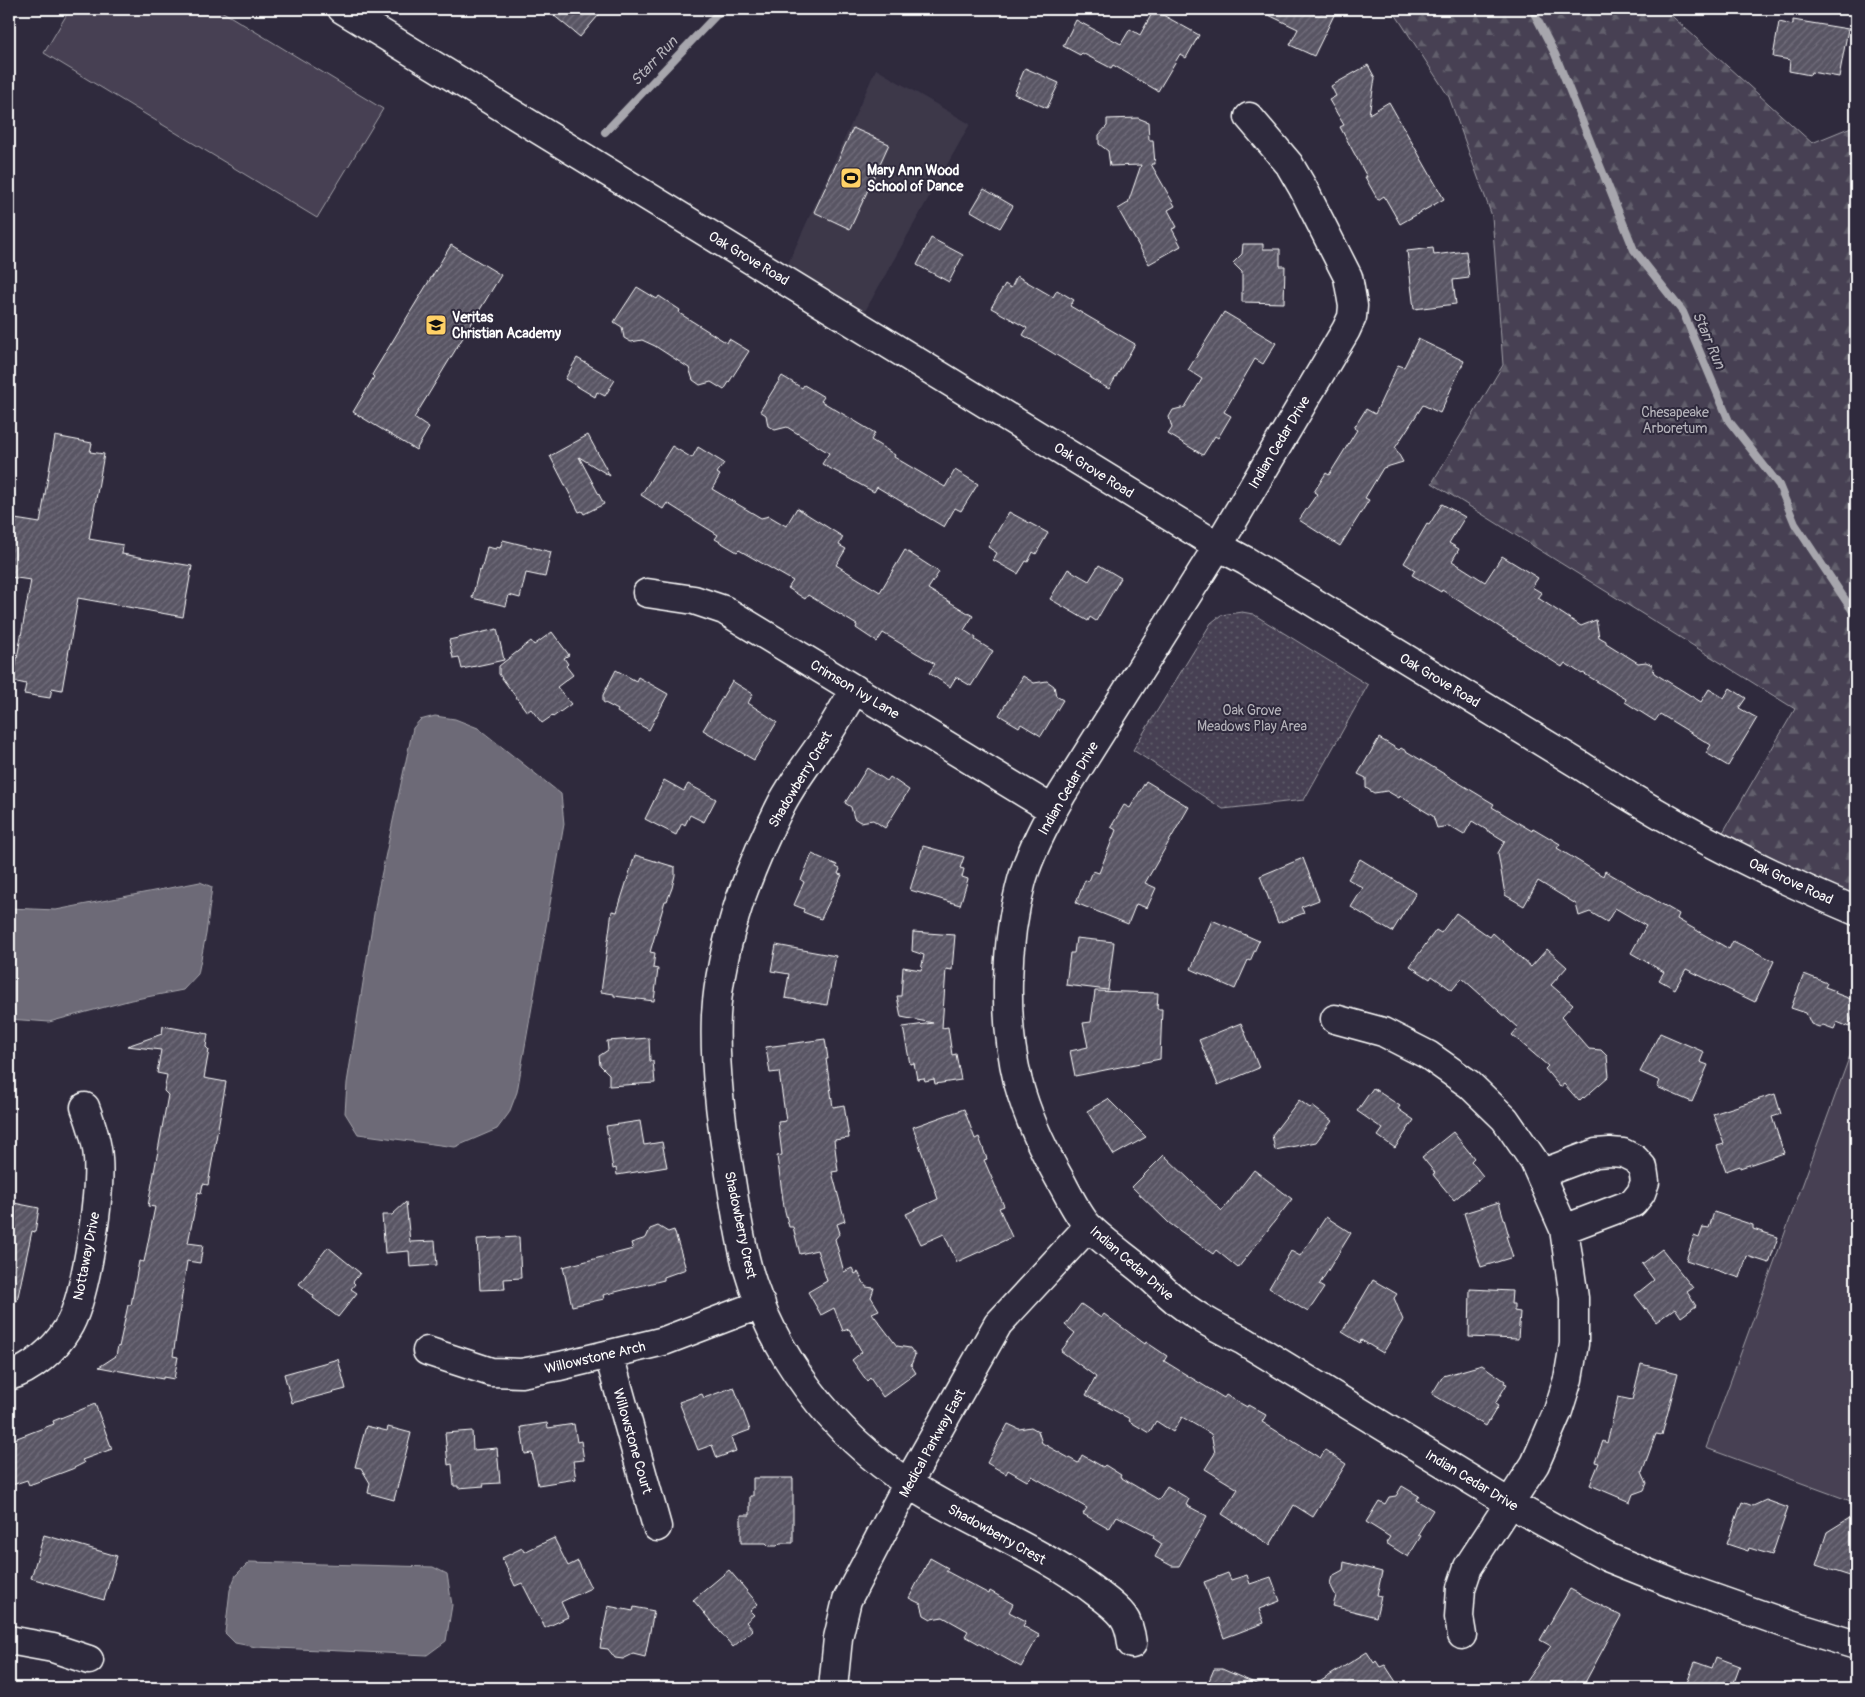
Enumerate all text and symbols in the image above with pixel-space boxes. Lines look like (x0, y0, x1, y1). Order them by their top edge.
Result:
water label: Starr Run (627, 32, 683, 90)
place label: Mary Ann Wood School of Dance (867, 162, 964, 195)
sports icon: Mary Ann Wood School of Dance (839, 166, 863, 190)
street label: Oak Grove Road (705, 228, 792, 289)
place label: Veritas Christian Academy (452, 309, 561, 342)
water label: Starr Run (1688, 309, 1730, 373)
school or university icon: Veritas Christian Academy (424, 313, 448, 337)
street label: Indian Cedar Drive (1245, 393, 1314, 492)
park label: Chesapeake Arboretum (1641, 404, 1709, 437)
street label: Oak Grove Road (1051, 439, 1137, 502)
street label: Oak Grove Road (1396, 650, 1483, 711)
street label: Crimson Ivy Lane (807, 656, 902, 723)
park label: Oak Grove Meadows Play Area (1197, 702, 1307, 735)
street label: Shadowberry Crest (765, 728, 836, 831)
street label: Indian Cedar Drive (1035, 738, 1102, 838)
street label: Oak Grove Road (1746, 855, 1836, 908)
street label: Shadowberry Crest (721, 1170, 760, 1281)
street label: Nottaway Drive (70, 1210, 103, 1302)
street label: Indian Cedar Drive (1086, 1222, 1177, 1304)
street label: Willowstone Arch (543, 1338, 647, 1377)
street label: Willowstone Court (609, 1386, 656, 1496)
street label: Medical Parkway East (896, 1386, 969, 1501)
street label: Indian Cedar Drive (1422, 1446, 1521, 1515)
street label: Shadowberry Crest (945, 1500, 1049, 1569)

